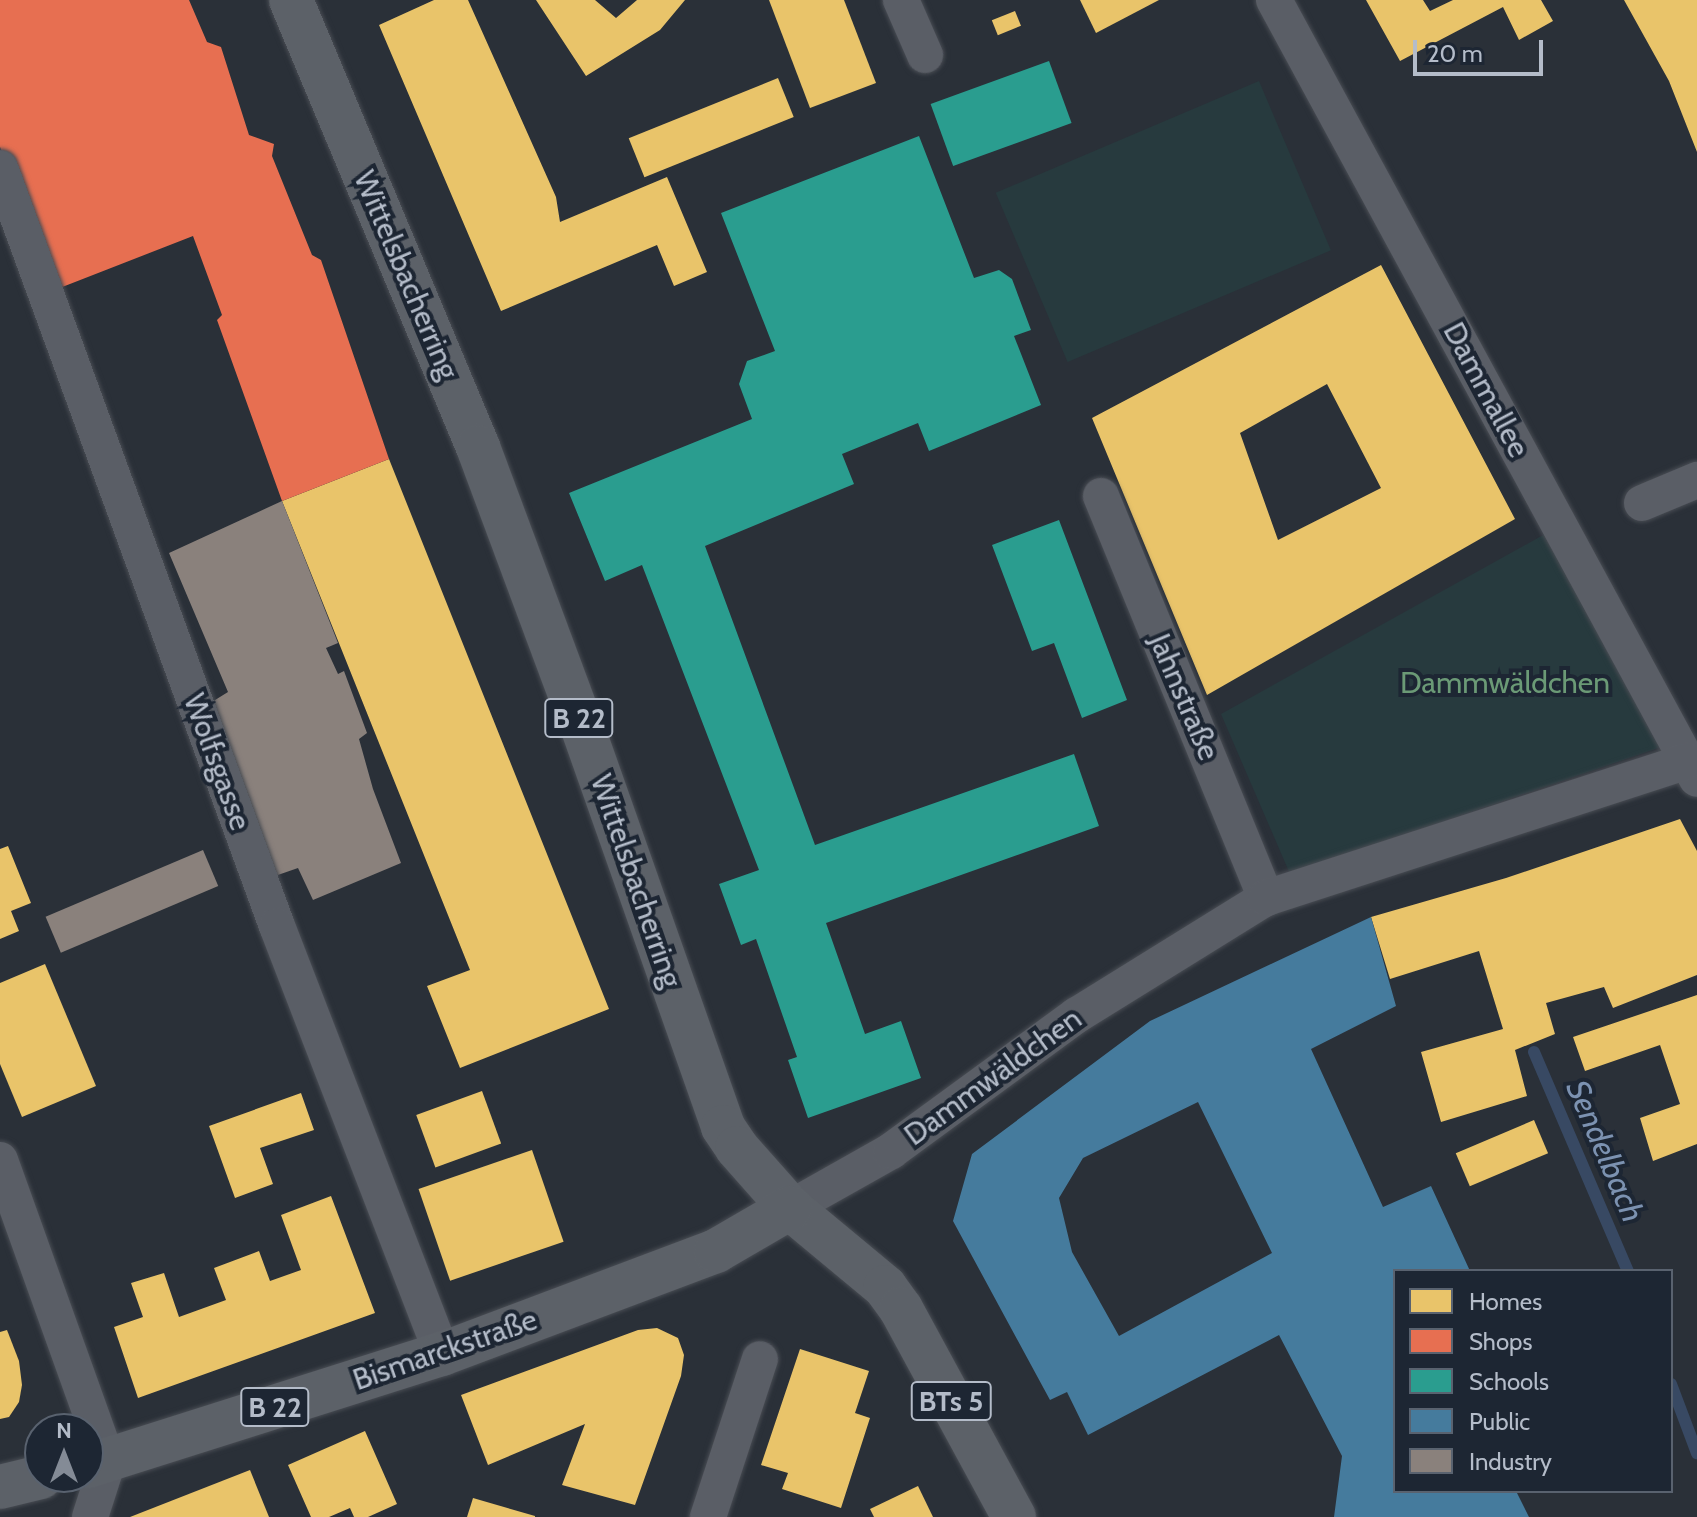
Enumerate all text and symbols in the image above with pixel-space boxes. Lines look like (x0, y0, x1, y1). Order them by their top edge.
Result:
scale bar (1417, 24, 1547, 74)
text: 20 m (1427, 39, 1483, 68)
street label: Wittelsbacherring (346, 165, 466, 385)
street label: Dammallee (1435, 316, 1537, 464)
street label: Jahnstraße (1141, 629, 1227, 765)
park label: Dammwäldchen (1400, 665, 1610, 701)
street label: Wolfsgasse (176, 689, 258, 835)
road number: B 22 (543, 694, 615, 742)
street label: Wittelsbacherring (583, 770, 689, 992)
street label: Dammwäldchen (897, 1001, 1089, 1153)
water label: Sendelbach (1558, 1074, 1652, 1228)
legend (1393, 1269, 1673, 1493)
text: Homes (1469, 1287, 1542, 1316)
street label: Bismarckstraße (348, 1302, 542, 1398)
text: Shops (1469, 1327, 1532, 1356)
text: Schools (1469, 1367, 1549, 1396)
road number: BTs 5 (909, 1377, 993, 1425)
road number: B 22 (239, 1383, 311, 1431)
text: Public (1469, 1407, 1530, 1436)
north arrow (24, 1413, 104, 1493)
text: N (56, 1417, 72, 1444)
text: Industry (1469, 1447, 1552, 1476)

